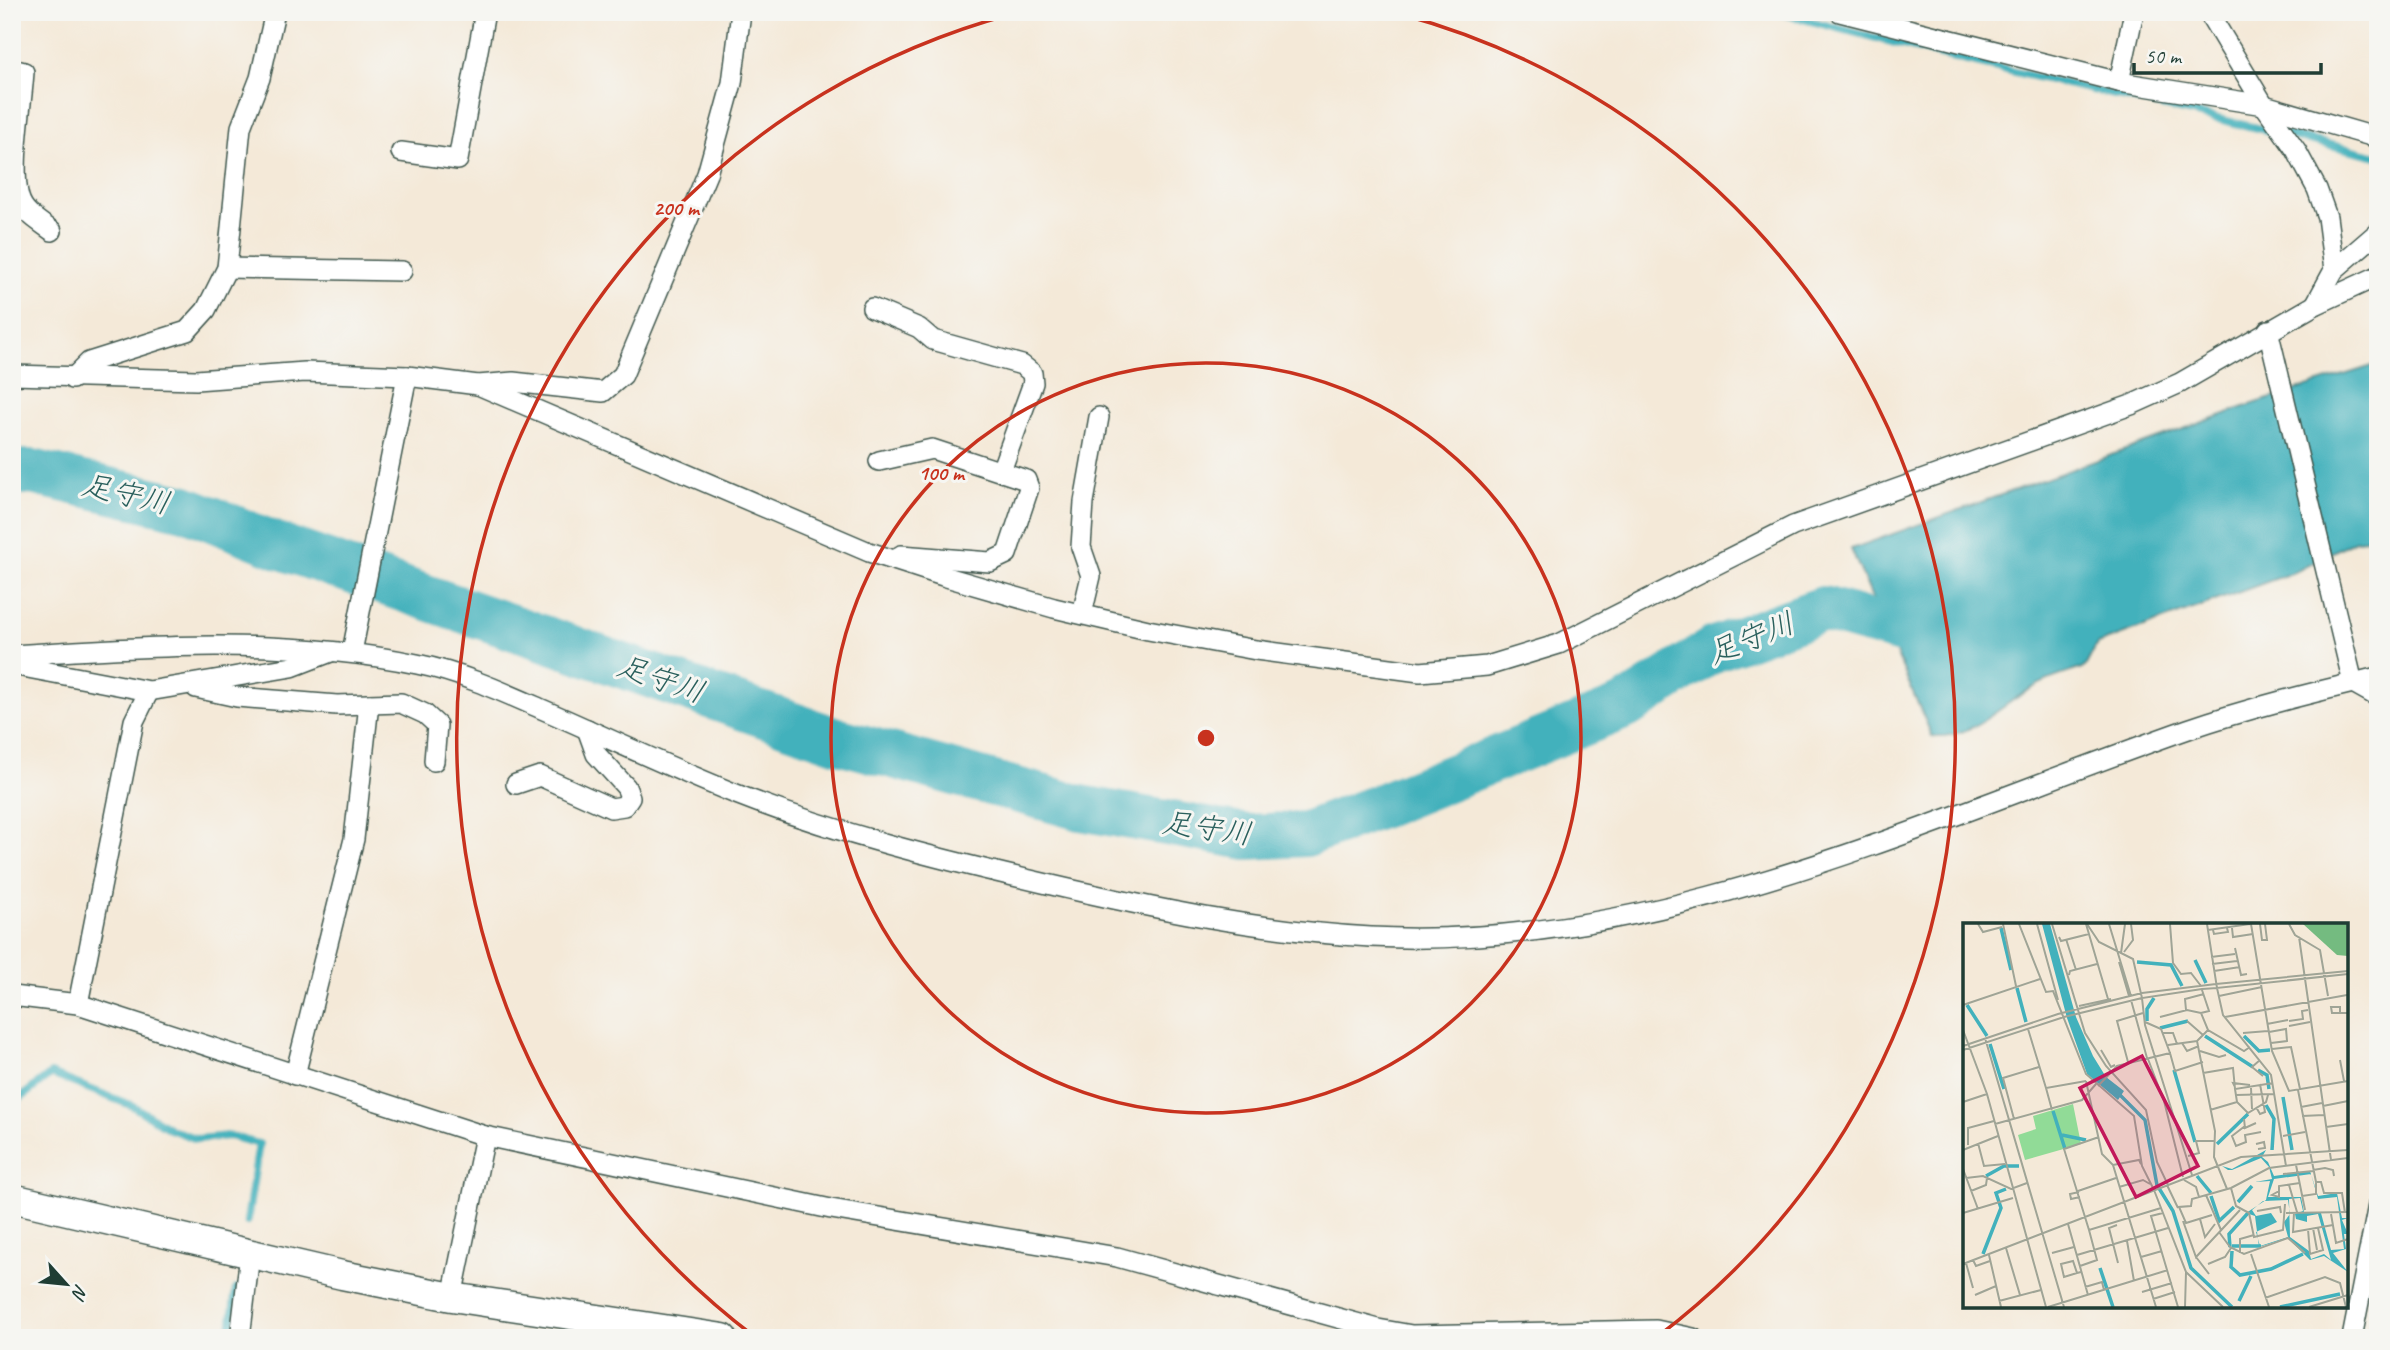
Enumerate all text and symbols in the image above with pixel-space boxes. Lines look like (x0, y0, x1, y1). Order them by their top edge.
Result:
scale bar (2134, 32, 2322, 76)
text: 50 m (2145, 43, 2183, 69)
text: 200 m (653, 195, 701, 221)
text: 100 m (918, 460, 966, 486)
water label: 足守川 (78, 465, 174, 523)
water label: 足守川 (1702, 604, 1800, 672)
water label: 足守川 (612, 646, 710, 712)
centre of rings (1194, 726, 1218, 750)
water label: 足守川 (1160, 803, 1254, 853)
inset map (1963, 923, 2348, 1308)
north arrow (32, 1248, 102, 1318)
text: N (65, 1281, 94, 1305)

